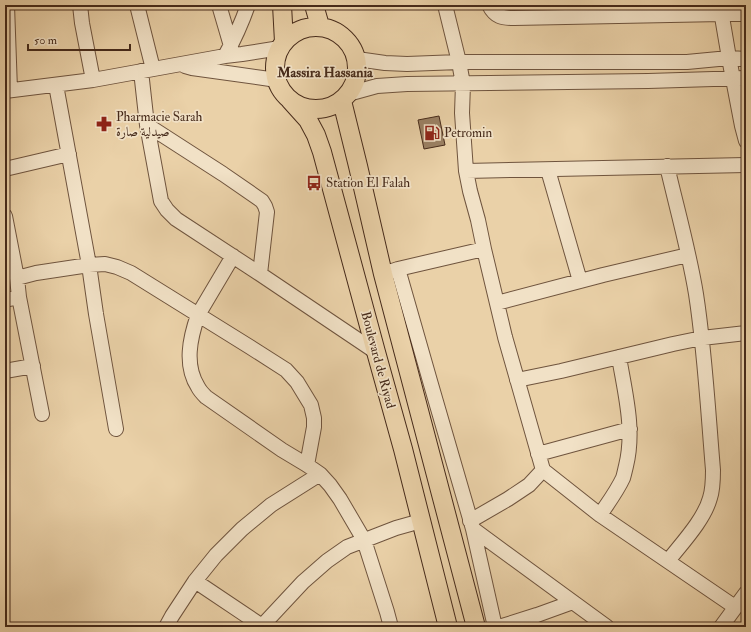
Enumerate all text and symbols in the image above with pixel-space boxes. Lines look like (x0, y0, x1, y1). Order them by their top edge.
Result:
scale bar (28, 26, 130, 52)
text: 50 m (34, 33, 58, 48)
district label: Massira Hassania (276, 64, 374, 81)
place label: Pharmacie Sarah صيدلية صارة (116, 109, 203, 140)
pharmacy icon: Pharmacie Sarah صيدلية صارة (95, 115, 113, 133)
fuel station icon: Petromin (423, 124, 441, 142)
place label: Petromin (444, 125, 493, 141)
bus stop icon: Station El Falah (305, 174, 323, 192)
place label: Station El Falah (326, 175, 410, 191)
street label: Boulevard de Riyad (356, 310, 399, 411)

